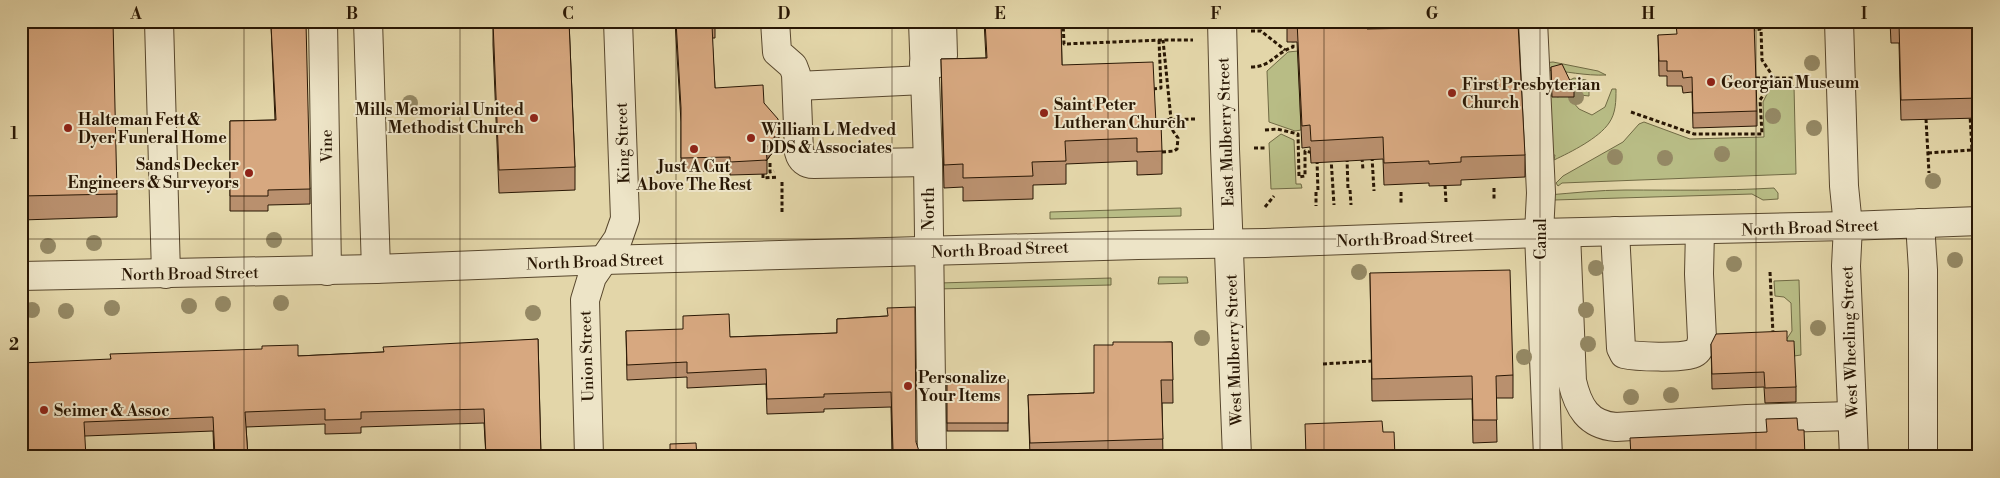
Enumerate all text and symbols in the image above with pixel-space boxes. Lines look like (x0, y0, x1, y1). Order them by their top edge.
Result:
text: A (129, 4, 142, 24)
text: B (346, 4, 358, 24)
text: C (562, 4, 574, 24)
text: D (778, 4, 791, 24)
text: E (994, 4, 1006, 24)
text: F (1210, 4, 1222, 24)
text: G (1426, 4, 1439, 24)
text: H (1641, 4, 1655, 24)
text: I (1861, 4, 1867, 24)
street label: East Mulberry Street (1213, 56, 1239, 207)
place label: Georgian Museum (1721, 73, 1860, 93)
place label: First Presbyterian Church (1462, 75, 1600, 113)
marker: Georgian Museum (1705, 76, 1717, 88)
marker: First Presbyterian Church (1446, 87, 1458, 99)
place label: Saint Peter Lutheran Church (1054, 95, 1186, 133)
place label: Mills Memorial United Methodist Church (355, 100, 524, 138)
street label: King Street (612, 102, 634, 184)
marker: Saint Peter Lutheran Church (1038, 107, 1050, 119)
place label: Halteman Fett & Dyer Funeral Home (78, 110, 227, 148)
marker: Mills Memorial United Methodist Church (528, 112, 540, 124)
place label: William L Medved DDS & Associates (760, 120, 896, 158)
marker: Halteman Fett & Dyer Funeral Home (62, 122, 74, 134)
text: 1 (10, 124, 18, 144)
street label: Vine (317, 129, 337, 164)
marker: William L Medved DDS & Associates (745, 132, 757, 144)
marker: Just A Cut Above The Rest (688, 143, 700, 155)
place label: Sands Decker Engineers & Surveyors (68, 155, 239, 193)
place label: Just A Cut Above The Rest (635, 157, 752, 195)
marker: Sands Decker Engineers & Surveyors (243, 167, 255, 179)
street label: North (919, 187, 939, 231)
street label: North Broad Street (1741, 216, 1879, 240)
street label: Canal (1531, 218, 1551, 260)
street label: North Broad Street (1336, 227, 1474, 251)
street label: North Broad Street (931, 238, 1069, 262)
street label: North Broad Street (526, 250, 664, 274)
street label: North Broad Street (121, 263, 259, 285)
street label: West Wheeling Street (1837, 265, 1863, 420)
street label: West Mulberry Street (1221, 273, 1247, 427)
street label: Union Street (575, 310, 599, 402)
text: 2 (9, 335, 19, 355)
place label: Personalize Your Items (918, 368, 1007, 406)
marker: Personalize Your Items (902, 380, 914, 392)
place label: Seimer & Assoc (54, 401, 169, 421)
marker: Seimer & Assoc (38, 404, 50, 416)

